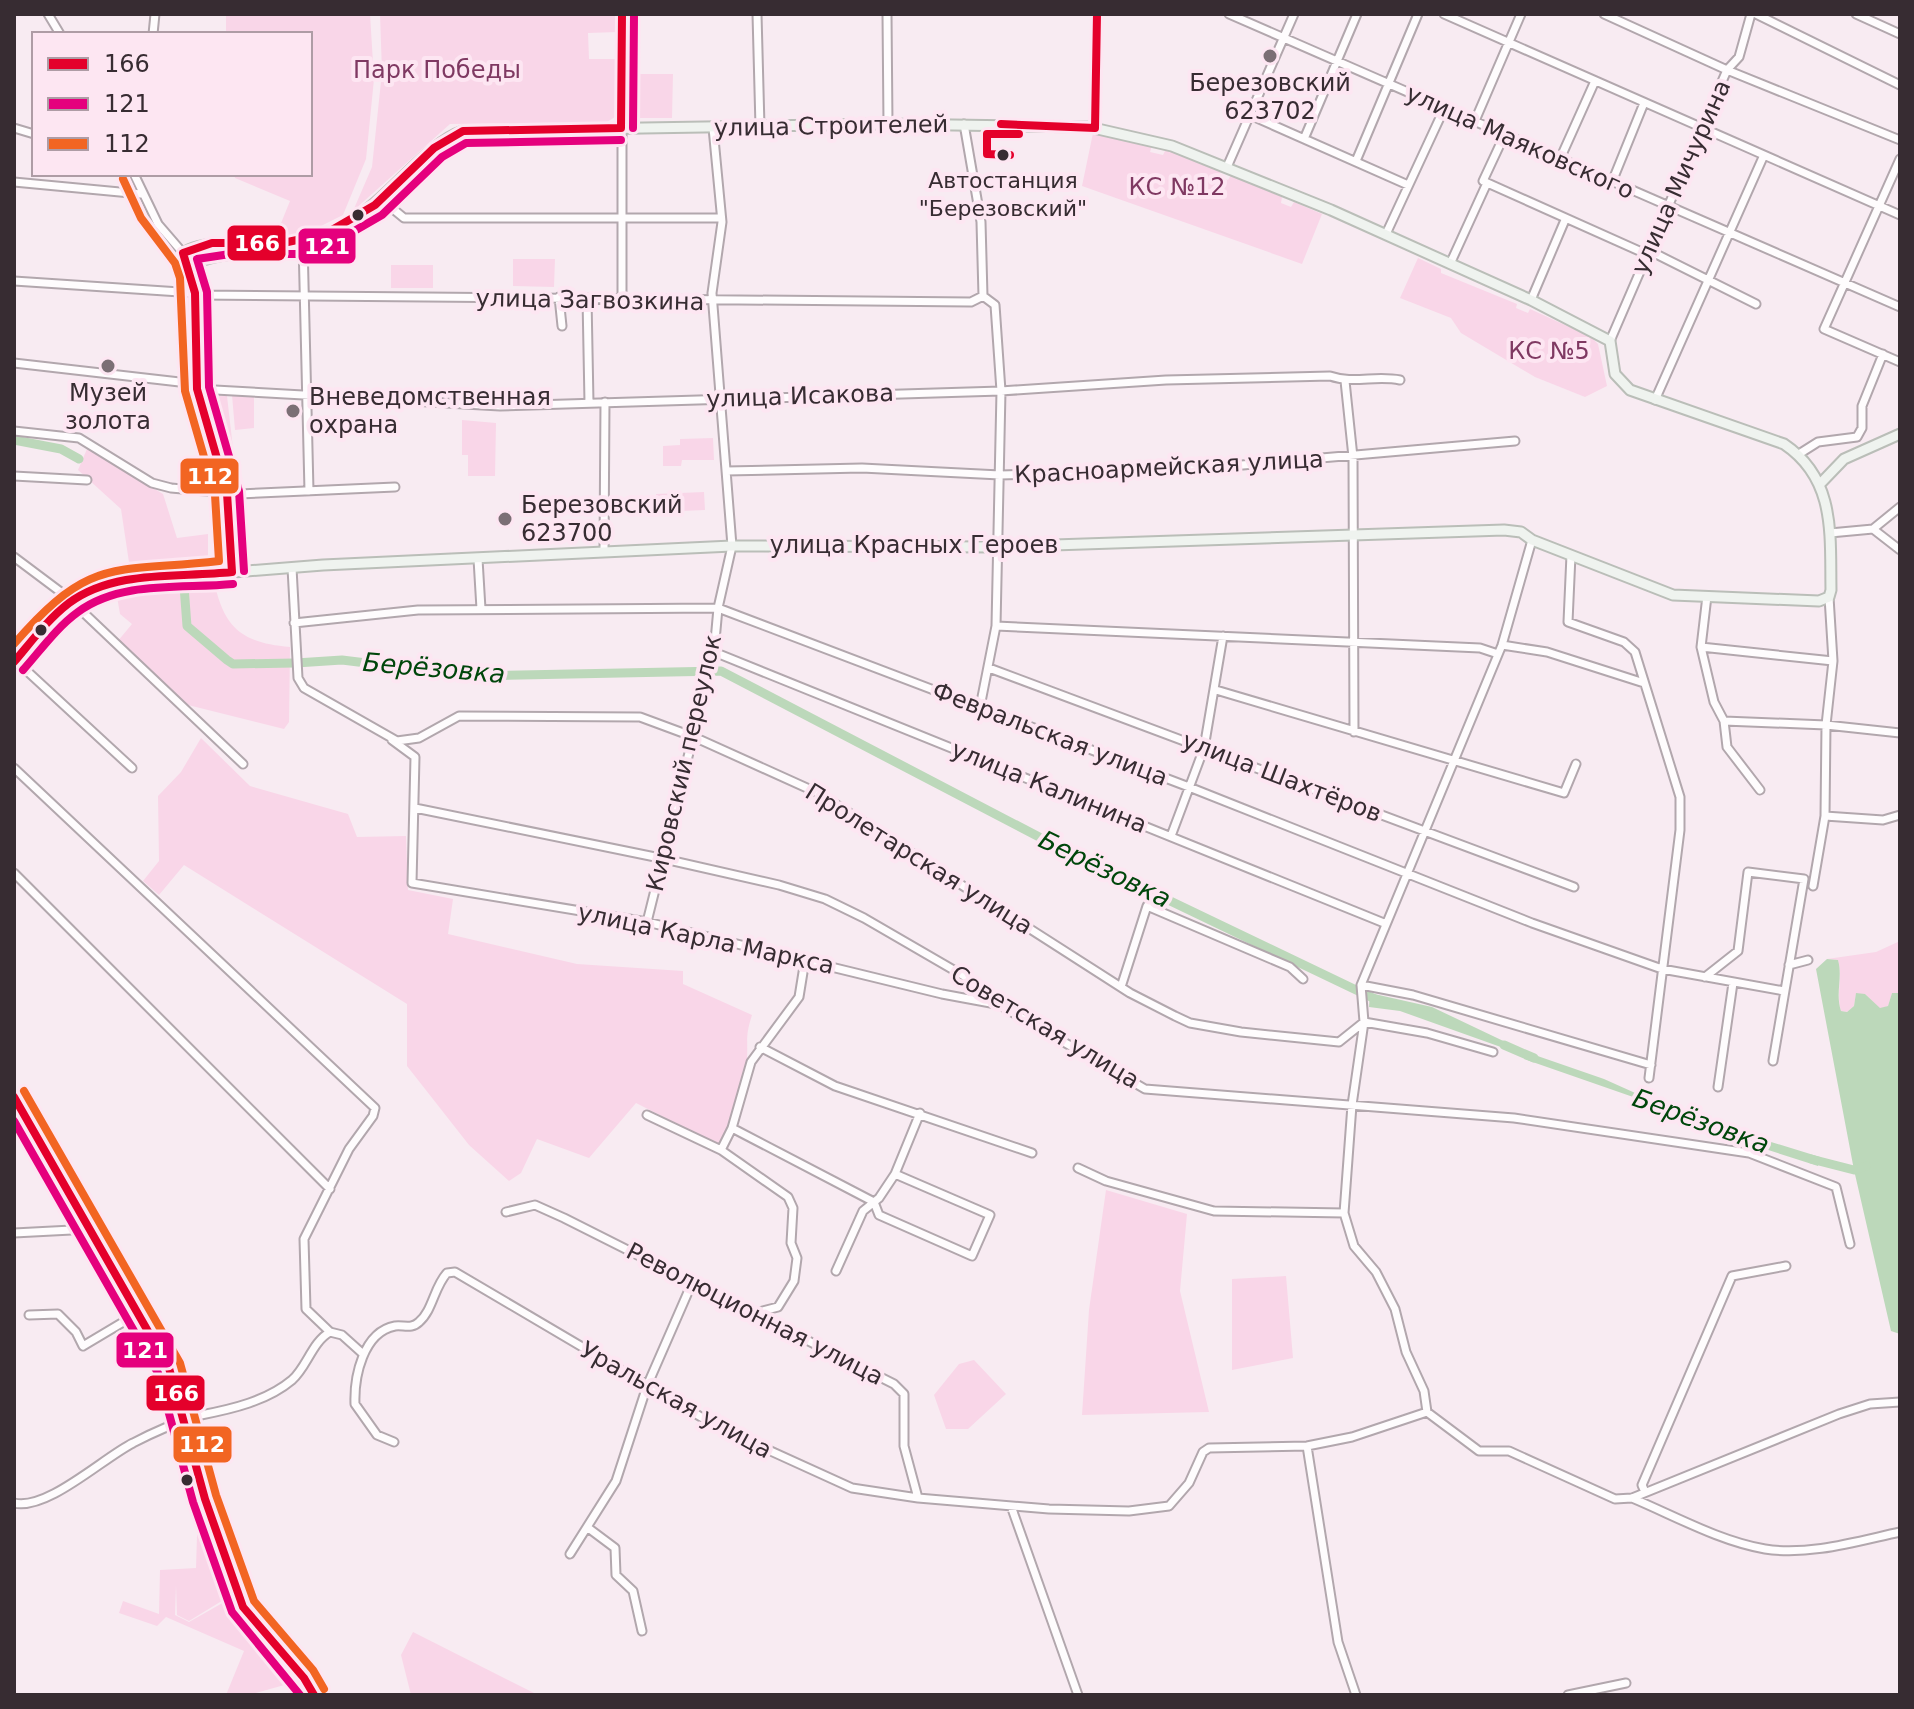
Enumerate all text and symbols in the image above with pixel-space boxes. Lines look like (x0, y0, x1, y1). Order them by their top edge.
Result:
legend (32, 32, 312, 176)
marker: Березовский 623702 (1261, 47, 1279, 65)
text: 166 (104, 50, 150, 78)
park label: Парк Победы (353, 56, 521, 84)
place label: Березовский 623702 (1189, 69, 1351, 125)
street label: улица Мичурина (1626, 76, 1736, 278)
street label: улица Маяковского (1402, 79, 1638, 205)
text: 121 (104, 90, 150, 118)
street label: улица Строителей (714, 110, 948, 142)
text: 112 (104, 130, 150, 158)
marker: Автостанция "Березовский" (995, 147, 1011, 163)
place label: Автостанция "Березовский" (919, 168, 1087, 221)
park label: КС №12 (1129, 173, 1225, 201)
unlabelled marker (350, 207, 366, 223)
line badge: 166 (226, 224, 287, 262)
line badge: 121 (297, 227, 357, 265)
text: 166 (234, 231, 280, 256)
text: 121 (304, 234, 350, 259)
street label: улица Загвозкина (475, 284, 705, 316)
park label: КС №5 (1508, 337, 1590, 365)
marker: Музей золота (99, 357, 117, 375)
place label: Музей золота (65, 379, 151, 435)
street label: улица Исакова (706, 379, 894, 413)
place label: Вневедомственная охрана (309, 383, 551, 439)
marker: Вневедомственная охрана (284, 402, 302, 420)
street label: Красноармейская улица (1014, 445, 1324, 489)
line badge: 112 (179, 457, 240, 495)
text: 112 (187, 464, 233, 489)
place label: Березовский 623700 (521, 491, 683, 547)
marker: Березовский 623700 (496, 510, 514, 528)
street label: улица Красных Героев (770, 531, 1058, 559)
unlabelled marker (33, 622, 49, 638)
street label: Кировский переулок (641, 632, 727, 894)
water label: Берёзовка (361, 647, 507, 689)
street label: Февральская улица (928, 676, 1172, 792)
street label: улица Шахтёров (1178, 726, 1386, 828)
street label: улица Калинина (947, 735, 1151, 839)
street label: Пролетарская улица (800, 778, 1038, 940)
water label: Берёзовка (1034, 824, 1176, 914)
street label: улица Карла Маркса (575, 898, 837, 980)
street label: Советская улица (946, 960, 1144, 1094)
water label: Берёзовка (1629, 1082, 1773, 1160)
street label: Революционная улица (622, 1237, 888, 1391)
line badge: 121 (115, 1331, 175, 1369)
street label: Уральская улица (575, 1336, 777, 1464)
text: 121 (122, 1338, 168, 1363)
line badge: 166 (145, 1374, 206, 1412)
text: 166 (153, 1381, 199, 1406)
line badge: 112 (172, 1425, 233, 1464)
text: 112 (179, 1432, 225, 1457)
unlabelled marker (179, 1472, 195, 1488)

